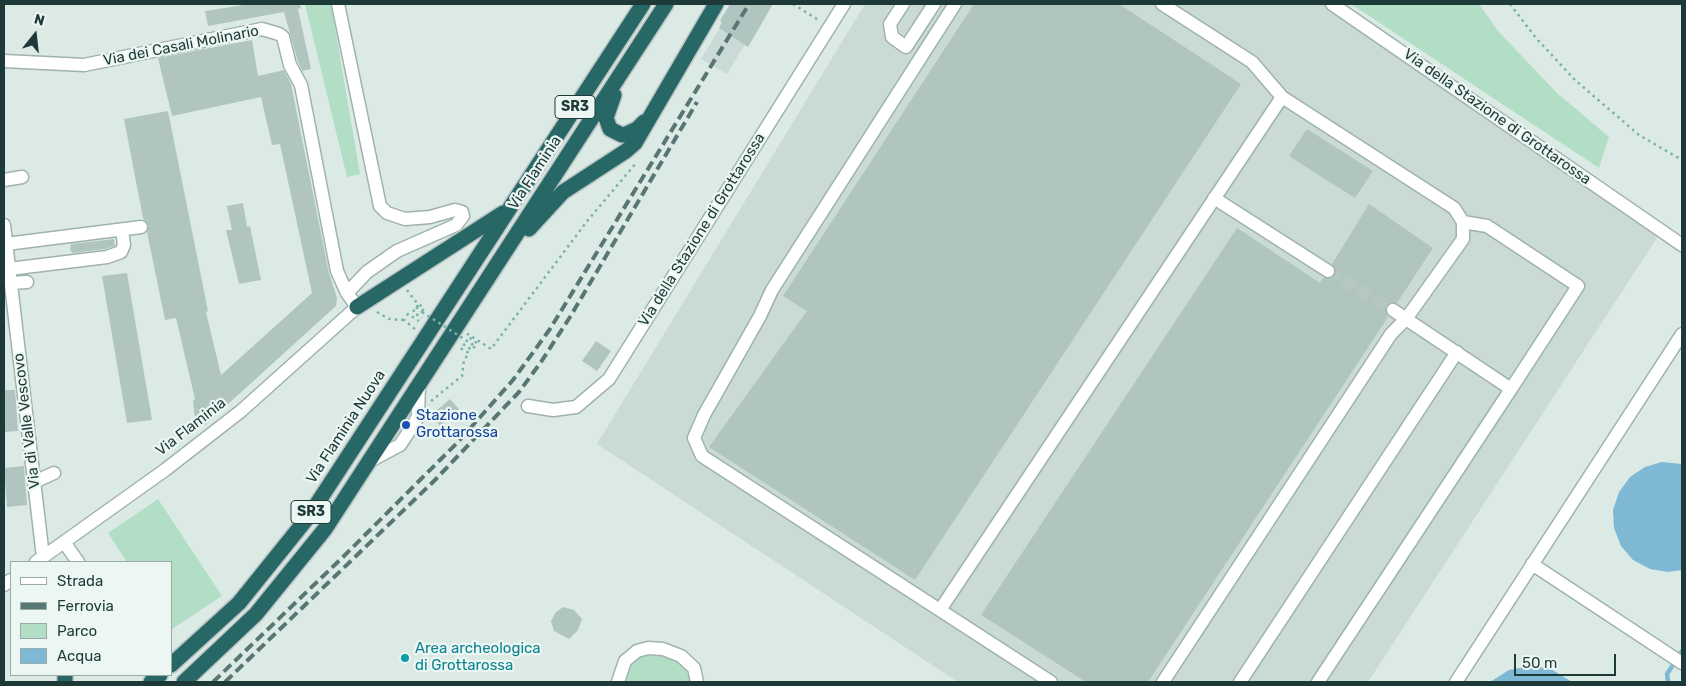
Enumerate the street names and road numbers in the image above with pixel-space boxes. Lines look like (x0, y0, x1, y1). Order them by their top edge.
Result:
street label: Via dei Casali Molinario (102, 22, 260, 70)
street label: Via della Stazione di Grottarossa (1400, 45, 1594, 189)
road number: SR3 (555, 95, 595, 118)
street label: Via della Stazione di Grottarossa (635, 130, 769, 330)
street label: Via Flaminia (505, 133, 565, 213)
street label: Via di Valle Vescovo (10, 352, 44, 490)
street label: Via Flaminia Nuova (303, 367, 389, 487)
street label: Via Flaminia (152, 394, 230, 460)
road number: SR3 (291, 501, 331, 524)

